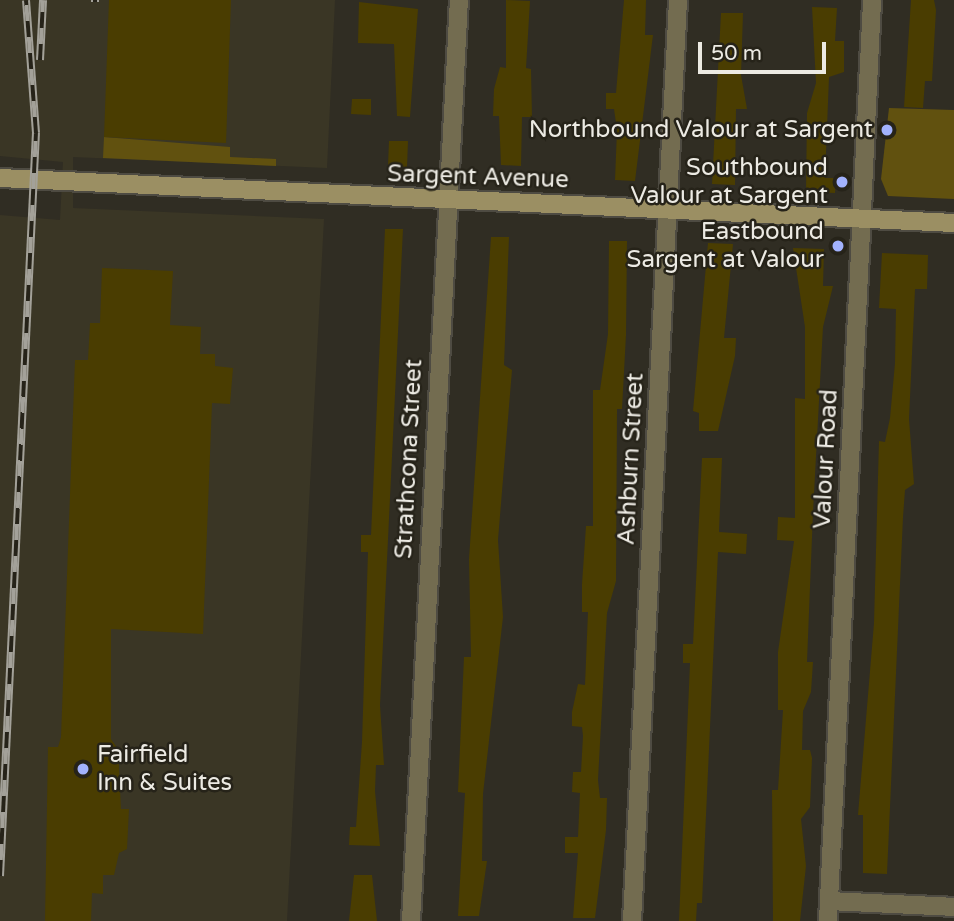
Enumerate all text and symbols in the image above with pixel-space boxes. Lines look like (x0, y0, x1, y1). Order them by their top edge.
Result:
scale bar (702, 28, 830, 72)
text: 50 m (711, 41, 762, 66)
place label: Northbound Valour at Sargent (529, 116, 873, 144)
marker: Northbound Valour at Sargent (879, 122, 895, 138)
place label: Southbound Valour at Sargent (631, 154, 828, 210)
street label: Sargent Avenue (387, 159, 569, 195)
marker: Southbound Valour at Sargent (834, 174, 850, 190)
place label: Eastbound Sargent at Valour (627, 218, 824, 274)
marker: Eastbound Sargent at Valour (830, 238, 846, 254)
street label: Strathcona Street (389, 358, 429, 560)
street label: Ashburn Street (612, 372, 650, 546)
street label: Valour Road (808, 388, 844, 530)
place label: Fairfield Inn & Suites (97, 741, 232, 797)
marker: Fairfield Inn & Suites (75, 761, 91, 777)

